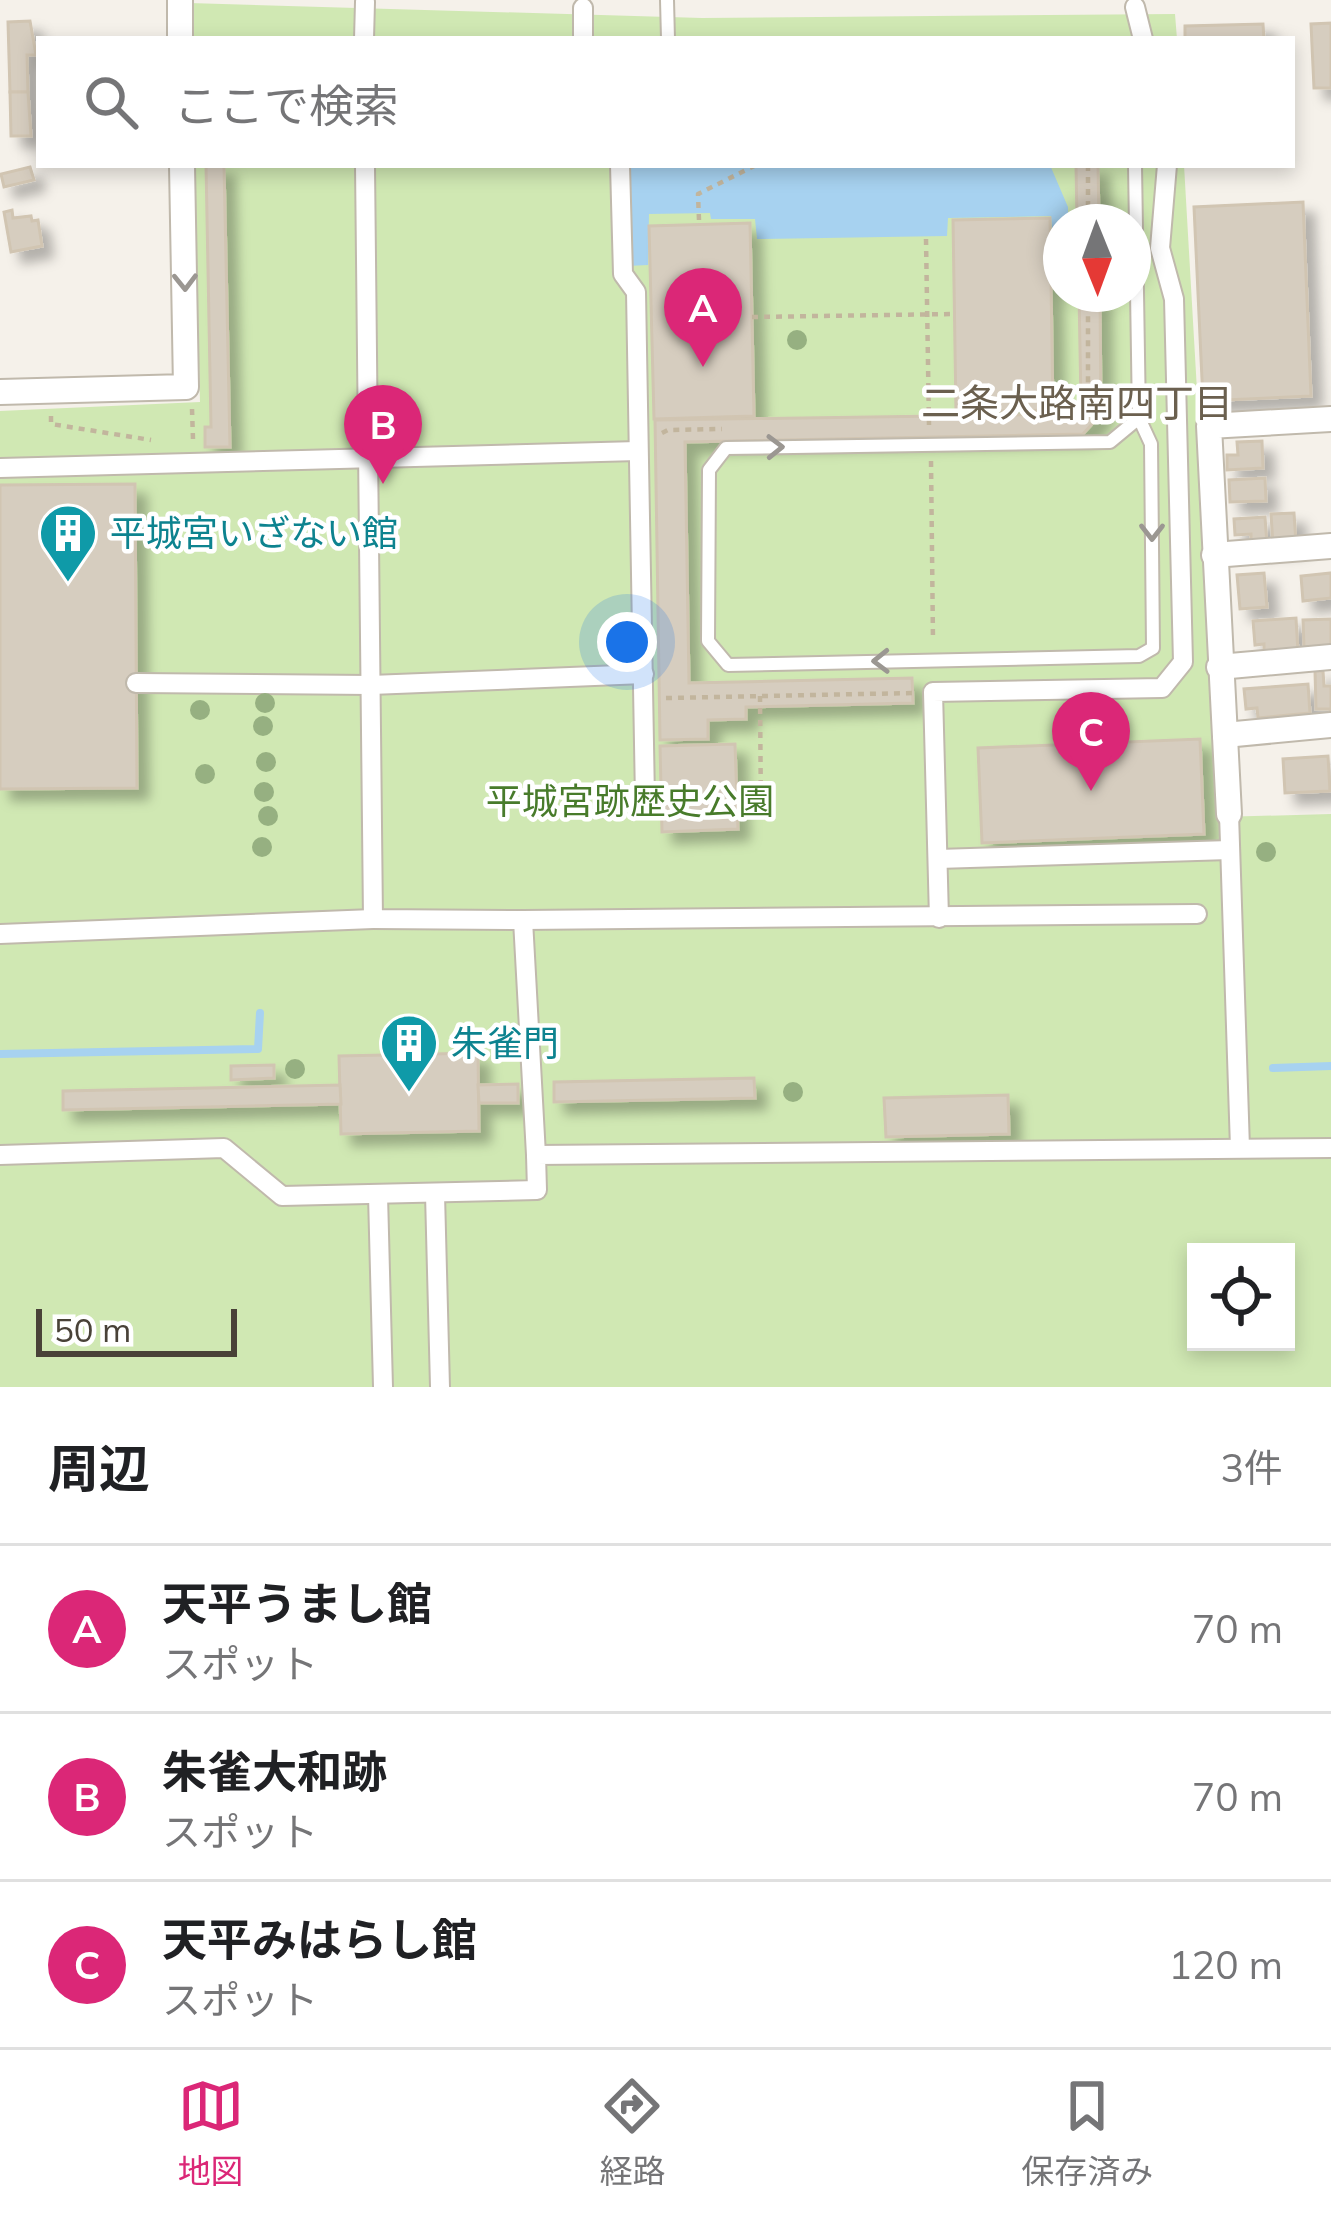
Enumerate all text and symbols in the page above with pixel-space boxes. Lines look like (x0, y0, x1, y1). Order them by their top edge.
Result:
search box (36, 36, 1295, 168)
icon: search (78, 69, 144, 135)
text: ここで検索 (174, 77, 399, 133)
north arrow (1043, 204, 1151, 312)
pin: A (664, 268, 742, 367)
one-way arrow (171, 273, 197, 292)
district label: 二条大路南四丁目 (921, 378, 1233, 427)
pin: B (344, 385, 422, 484)
one-way arrow (766, 435, 785, 461)
building icon: 平城宮いざない館 (37, 502, 99, 584)
place label: 平城宮いざない館 (110, 510, 398, 555)
one-way arrow (1139, 524, 1165, 542)
your location (597, 612, 657, 672)
one-way arrow (871, 648, 890, 674)
pin: C (1052, 692, 1130, 791)
park label: 平城宮跡歴史公園 (486, 778, 774, 823)
building icon: 朱雀門 (378, 1012, 440, 1094)
place label: 朱雀門 (451, 1020, 559, 1065)
map controls (1187, 1243, 1295, 1351)
button: locate (1187, 1243, 1295, 1351)
scale bar (36, 1303, 237, 1356)
text: 50 m (54, 1309, 131, 1350)
text: 周辺 (48, 1436, 150, 1500)
text: 3件 (1221, 1443, 1283, 1492)
text: 天平うまし館 (162, 1575, 432, 1631)
text: A (72, 1604, 102, 1653)
text: 70 m (1192, 1604, 1283, 1653)
text: スポット (162, 1639, 318, 1688)
text: 朱雀大和跡 (162, 1743, 387, 1799)
text: B (74, 1772, 100, 1821)
text: 70 m (1192, 1772, 1283, 1821)
text: スポット (162, 1807, 318, 1856)
text: 天平みはらし館 (162, 1911, 477, 1967)
text: C (74, 1940, 100, 1989)
text: 120 m (1168, 1940, 1283, 1989)
text: スポット (162, 1975, 318, 2024)
tab: 地図 (178, 2073, 244, 2193)
tab: 経路 (599, 2073, 665, 2193)
tab: 保存済み (1021, 2073, 1153, 2193)

